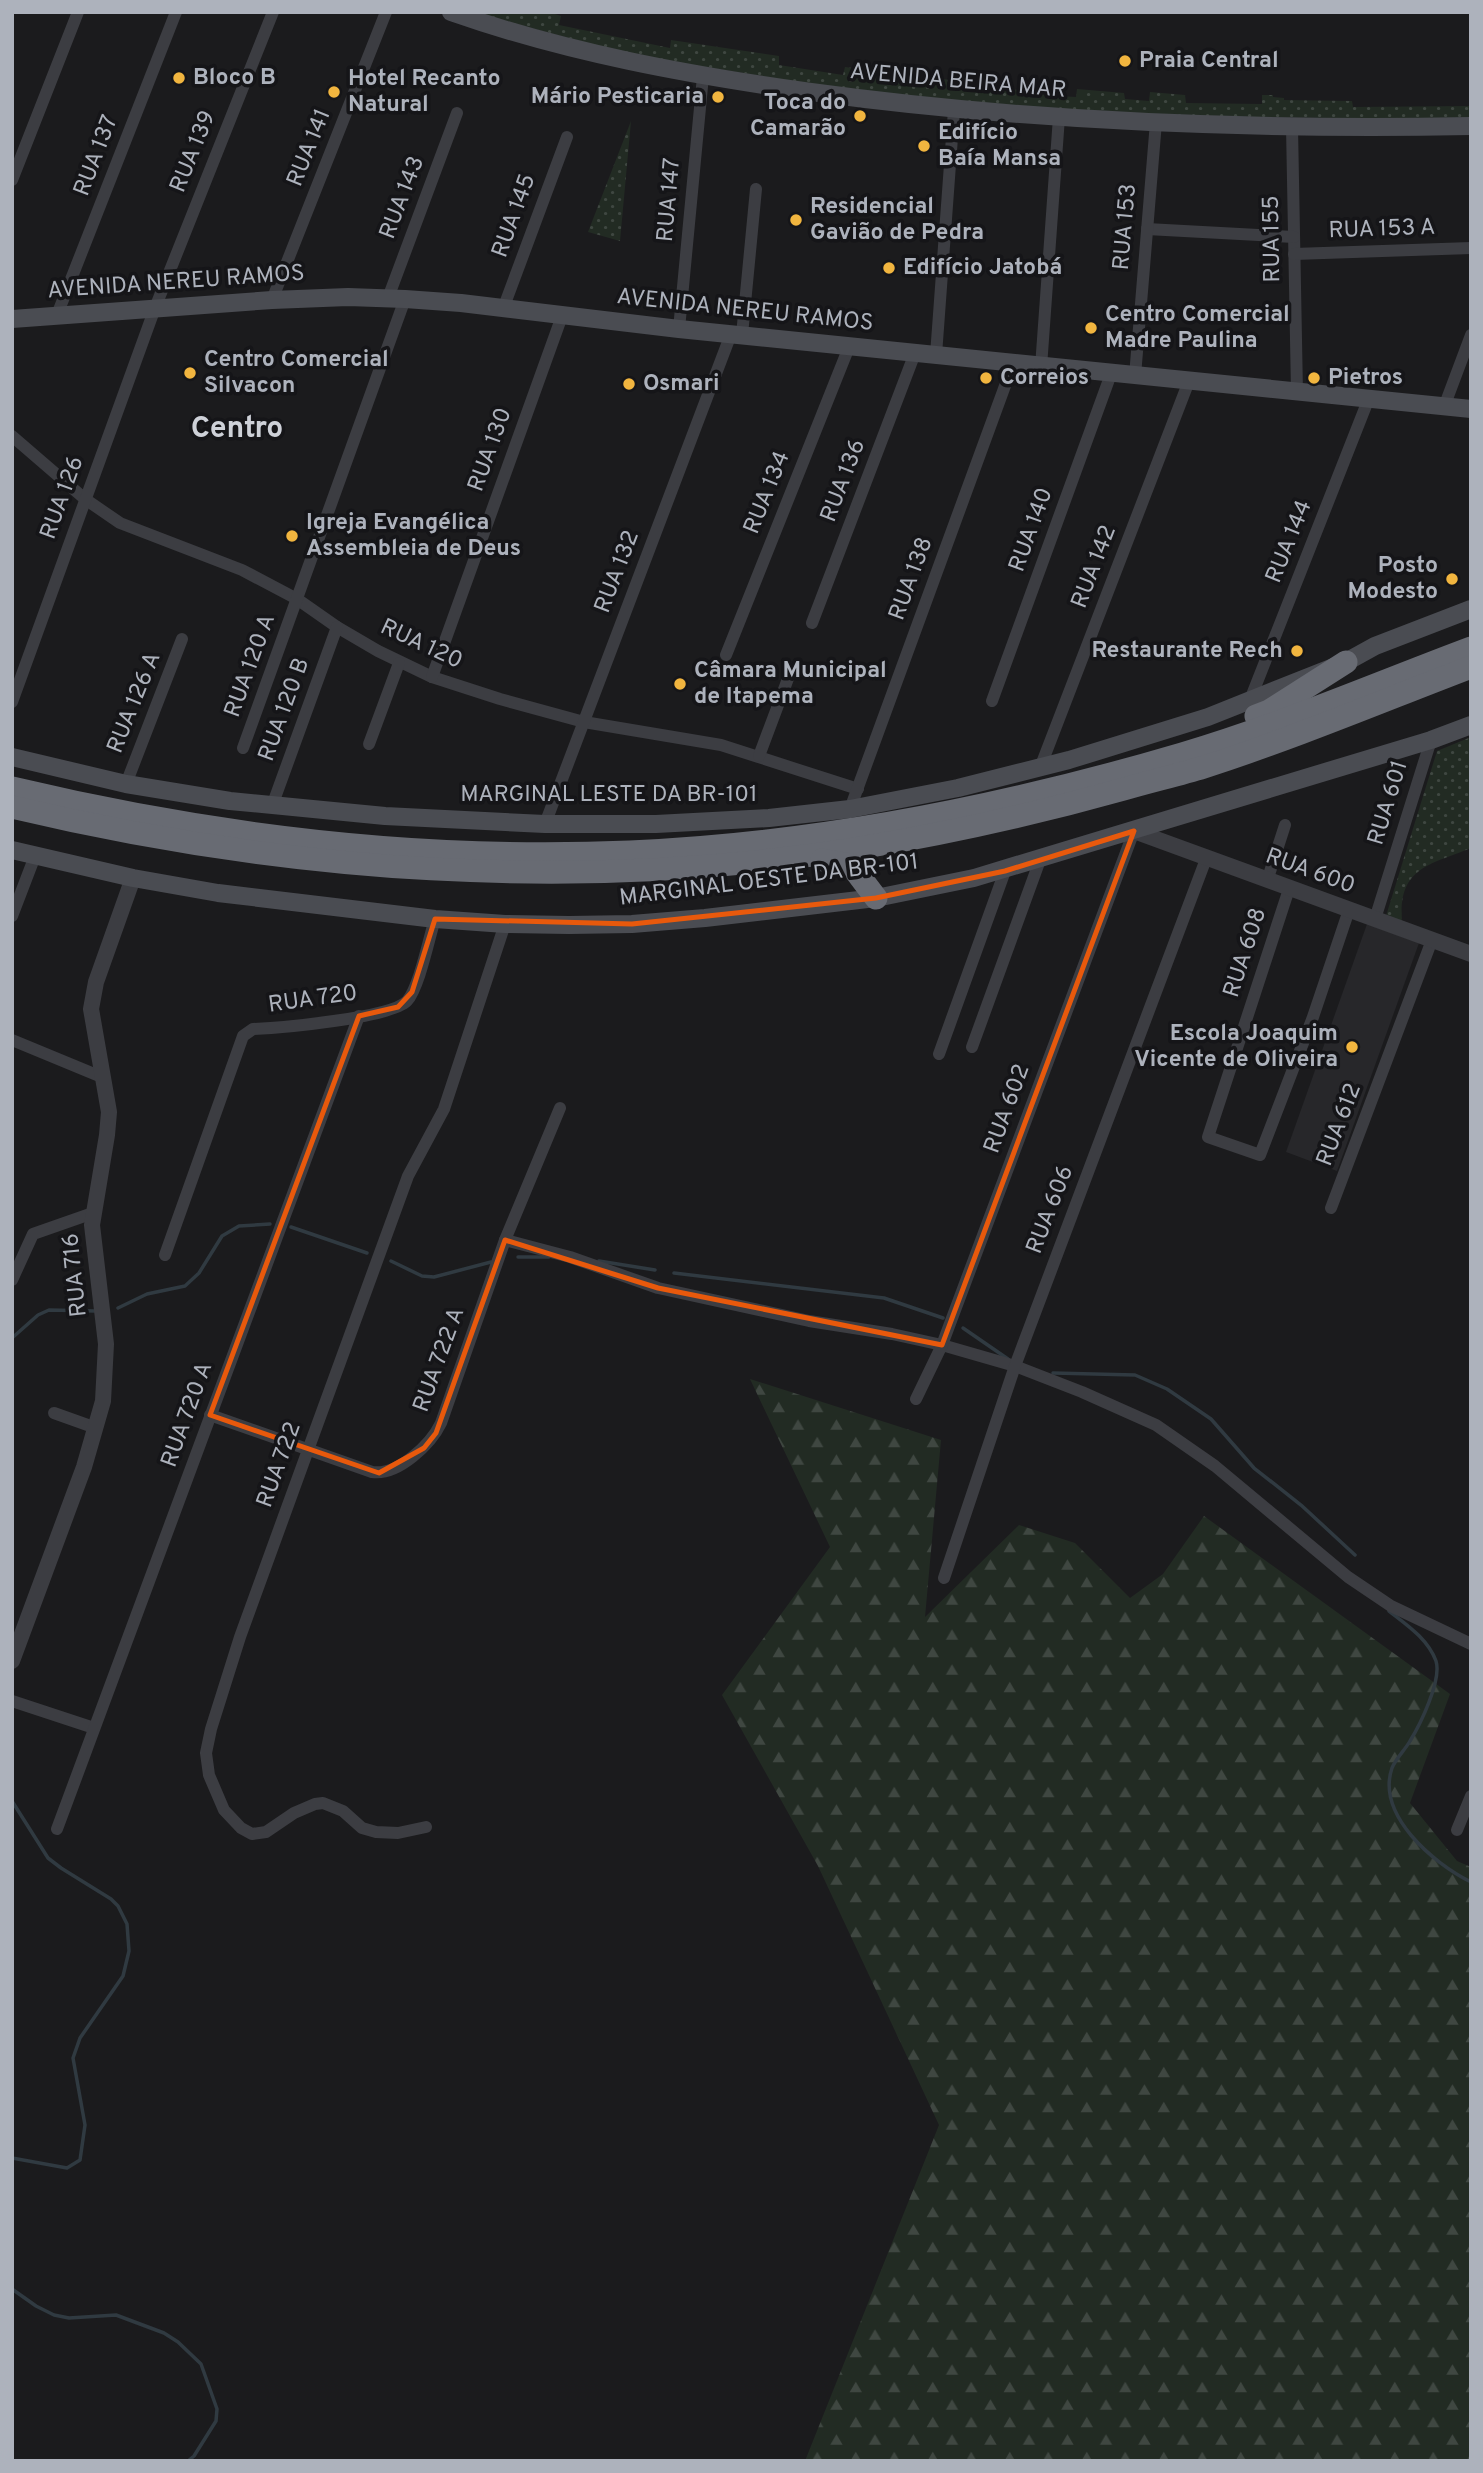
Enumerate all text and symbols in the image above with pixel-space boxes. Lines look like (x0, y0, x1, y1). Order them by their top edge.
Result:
place label: Praia Central (1139, 47, 1279, 76)
marker: Praia Central (1117, 53, 1133, 69)
street label: AVENIDA BEIRA MAR (848, 58, 1068, 106)
place label: Bloco B (193, 64, 276, 93)
place label: Hotel Recanto Natural (348, 65, 500, 120)
marker: Bloco B (171, 70, 187, 86)
place label: Mário Pesticaria (531, 83, 704, 112)
marker: Hotel Recanto Natural (326, 84, 342, 100)
marker: Mário Pesticaria (710, 89, 726, 105)
place label: Toca do Camarão (750, 89, 846, 144)
street label: RUA 141 (281, 105, 339, 191)
street label: RUA 139 (164, 107, 224, 197)
marker: Toca do Camarão (852, 108, 868, 124)
street label: RUA 137 (68, 111, 126, 201)
place label: Edifício Baía Mansa (938, 119, 1061, 174)
marker: Edifício Baía Mansa (916, 138, 932, 154)
street label: RUA 143 (374, 152, 432, 244)
street label: RUA 147 (652, 157, 688, 243)
street label: RUA 145 (487, 170, 543, 262)
street label: RUA 153 (1108, 182, 1144, 272)
place label: Residencial Gavião de Pedra (810, 193, 984, 248)
street label: RUA 155 (1258, 195, 1288, 283)
marker: Residencial Gavião de Pedra (788, 212, 804, 228)
street label: RUA 153 A (1328, 214, 1436, 246)
place label: Edifício Jatobá (903, 254, 1062, 283)
street label: AVENIDA NEREU RAMOS (46, 260, 306, 306)
marker: Edifício Jatobá (881, 260, 897, 276)
street label: AVENIDA NEREU RAMOS (615, 283, 875, 339)
place label: Centro Comercial Madre Paulina (1105, 301, 1290, 356)
marker: Centro Comercial Madre Paulina (1083, 320, 1099, 336)
place label: Centro Comercial Silvacon (204, 346, 389, 401)
place label: Correios (1000, 364, 1089, 393)
place label: Pietros (1328, 364, 1403, 393)
marker: Centro Comercial Silvacon (182, 365, 198, 381)
place label: Osmari (643, 370, 719, 399)
marker: Correios (978, 370, 994, 386)
marker: Pietros (1306, 370, 1322, 386)
marker: Osmari (621, 376, 637, 392)
street label: RUA 130 (462, 404, 520, 496)
district label: Centro (191, 411, 283, 448)
street label: RUA 136 (815, 436, 873, 526)
street label: RUA 134 (738, 447, 798, 539)
street label: RUA 126 (35, 452, 91, 544)
street label: RUA 140 (1003, 484, 1061, 576)
street label: RUA 144 (1260, 496, 1320, 588)
place label: Igreja Evangélica Assembleia de Deus (306, 509, 521, 564)
street label: RUA 142 (1066, 521, 1124, 613)
street label: RUA 132 (589, 527, 647, 617)
marker: Igreja Evangélica Assembleia de Deus (284, 528, 300, 544)
street label: RUA 138 (884, 533, 940, 625)
place label: Posto Modesto (1347, 552, 1438, 607)
marker: Posto Modesto (1444, 571, 1460, 587)
street label: RUA 120 A (219, 610, 283, 722)
street label: RUA 120 (375, 613, 467, 677)
place label: Restaurante Rech (1091, 637, 1283, 666)
marker: Restaurante Rech (1289, 643, 1305, 659)
street label: RUA 126 A (102, 648, 168, 758)
street label: RUA 120 B (253, 654, 317, 766)
place label: Câmara Municipal de Itapema (694, 657, 887, 712)
marker: Câmara Municipal de Itapema (672, 676, 688, 692)
street label: RUA 601 (1362, 757, 1416, 849)
street label: MARGINAL LESTE DA BR-101 (460, 781, 758, 810)
street label: RUA 600 (1261, 842, 1359, 902)
street label: MARGINAL OESTE DA BR-101 (618, 848, 920, 914)
street label: RUA 608 (1218, 904, 1274, 1002)
street label: RUA 720 (267, 979, 359, 1021)
place label: Escola Joaquim Vicente de Oliveira (1134, 1020, 1338, 1075)
marker: Escola Joaquim Vicente de Oliveira (1344, 1039, 1360, 1055)
street label: RUA 602 (979, 1060, 1037, 1158)
street label: RUA 612 (1311, 1079, 1369, 1171)
street label: RUA 606 (1021, 1162, 1081, 1258)
street label: RUA 716 (57, 1232, 95, 1318)
street label: RUA 722 A (408, 1304, 472, 1416)
street label: RUA 720 A (156, 1358, 220, 1472)
street label: RUA 722 (251, 1418, 309, 1512)

